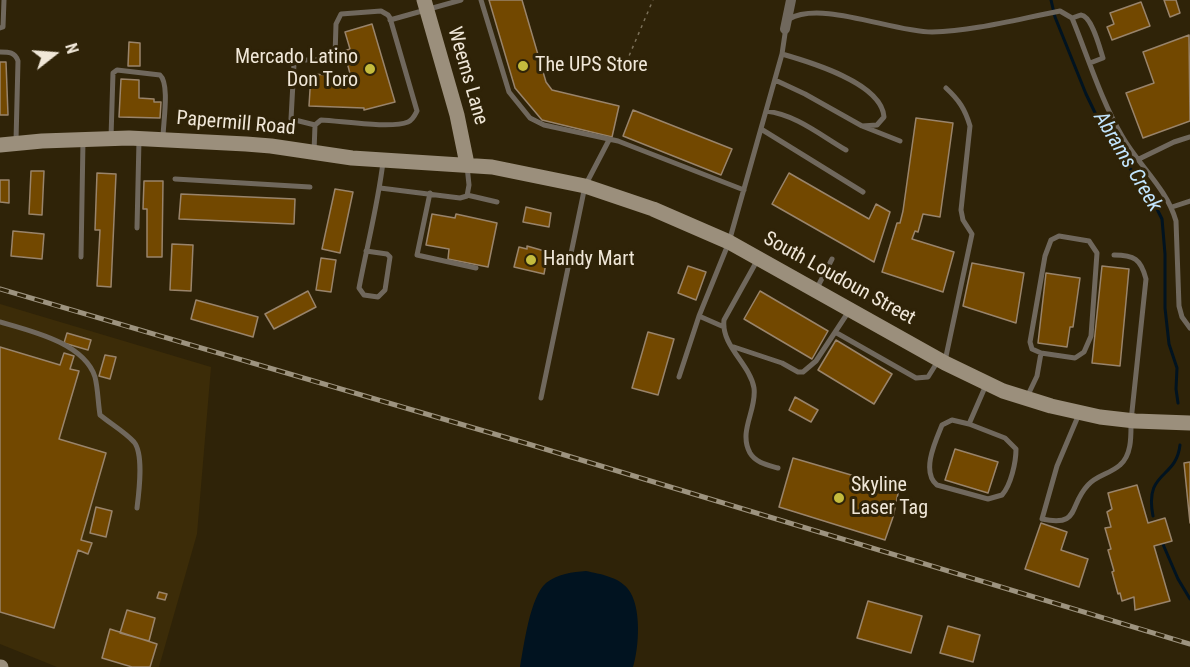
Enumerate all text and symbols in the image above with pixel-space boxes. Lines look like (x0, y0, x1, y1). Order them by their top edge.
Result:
north arrow (24, 24, 84, 84)
street label: Weems Lane (442, 24, 492, 128)
text: N (61, 41, 82, 56)
place label: Mercado Latino Don Toro (235, 46, 358, 93)
place label: The UPS Store (535, 54, 648, 78)
marker: The UPS Store (516, 59, 530, 73)
marker: Mercado Latino Don Toro (363, 62, 377, 76)
street label: Papermill Road (175, 107, 297, 141)
water label: Abrams Creek (1087, 107, 1167, 217)
street label: South Loudoun Street (759, 227, 919, 331)
place label: Handy Mart (543, 248, 635, 272)
marker: Handy Mart (524, 253, 538, 267)
place label: Skyline Laser Tag (851, 474, 928, 521)
marker: Skyline Laser Tag (832, 491, 846, 505)

